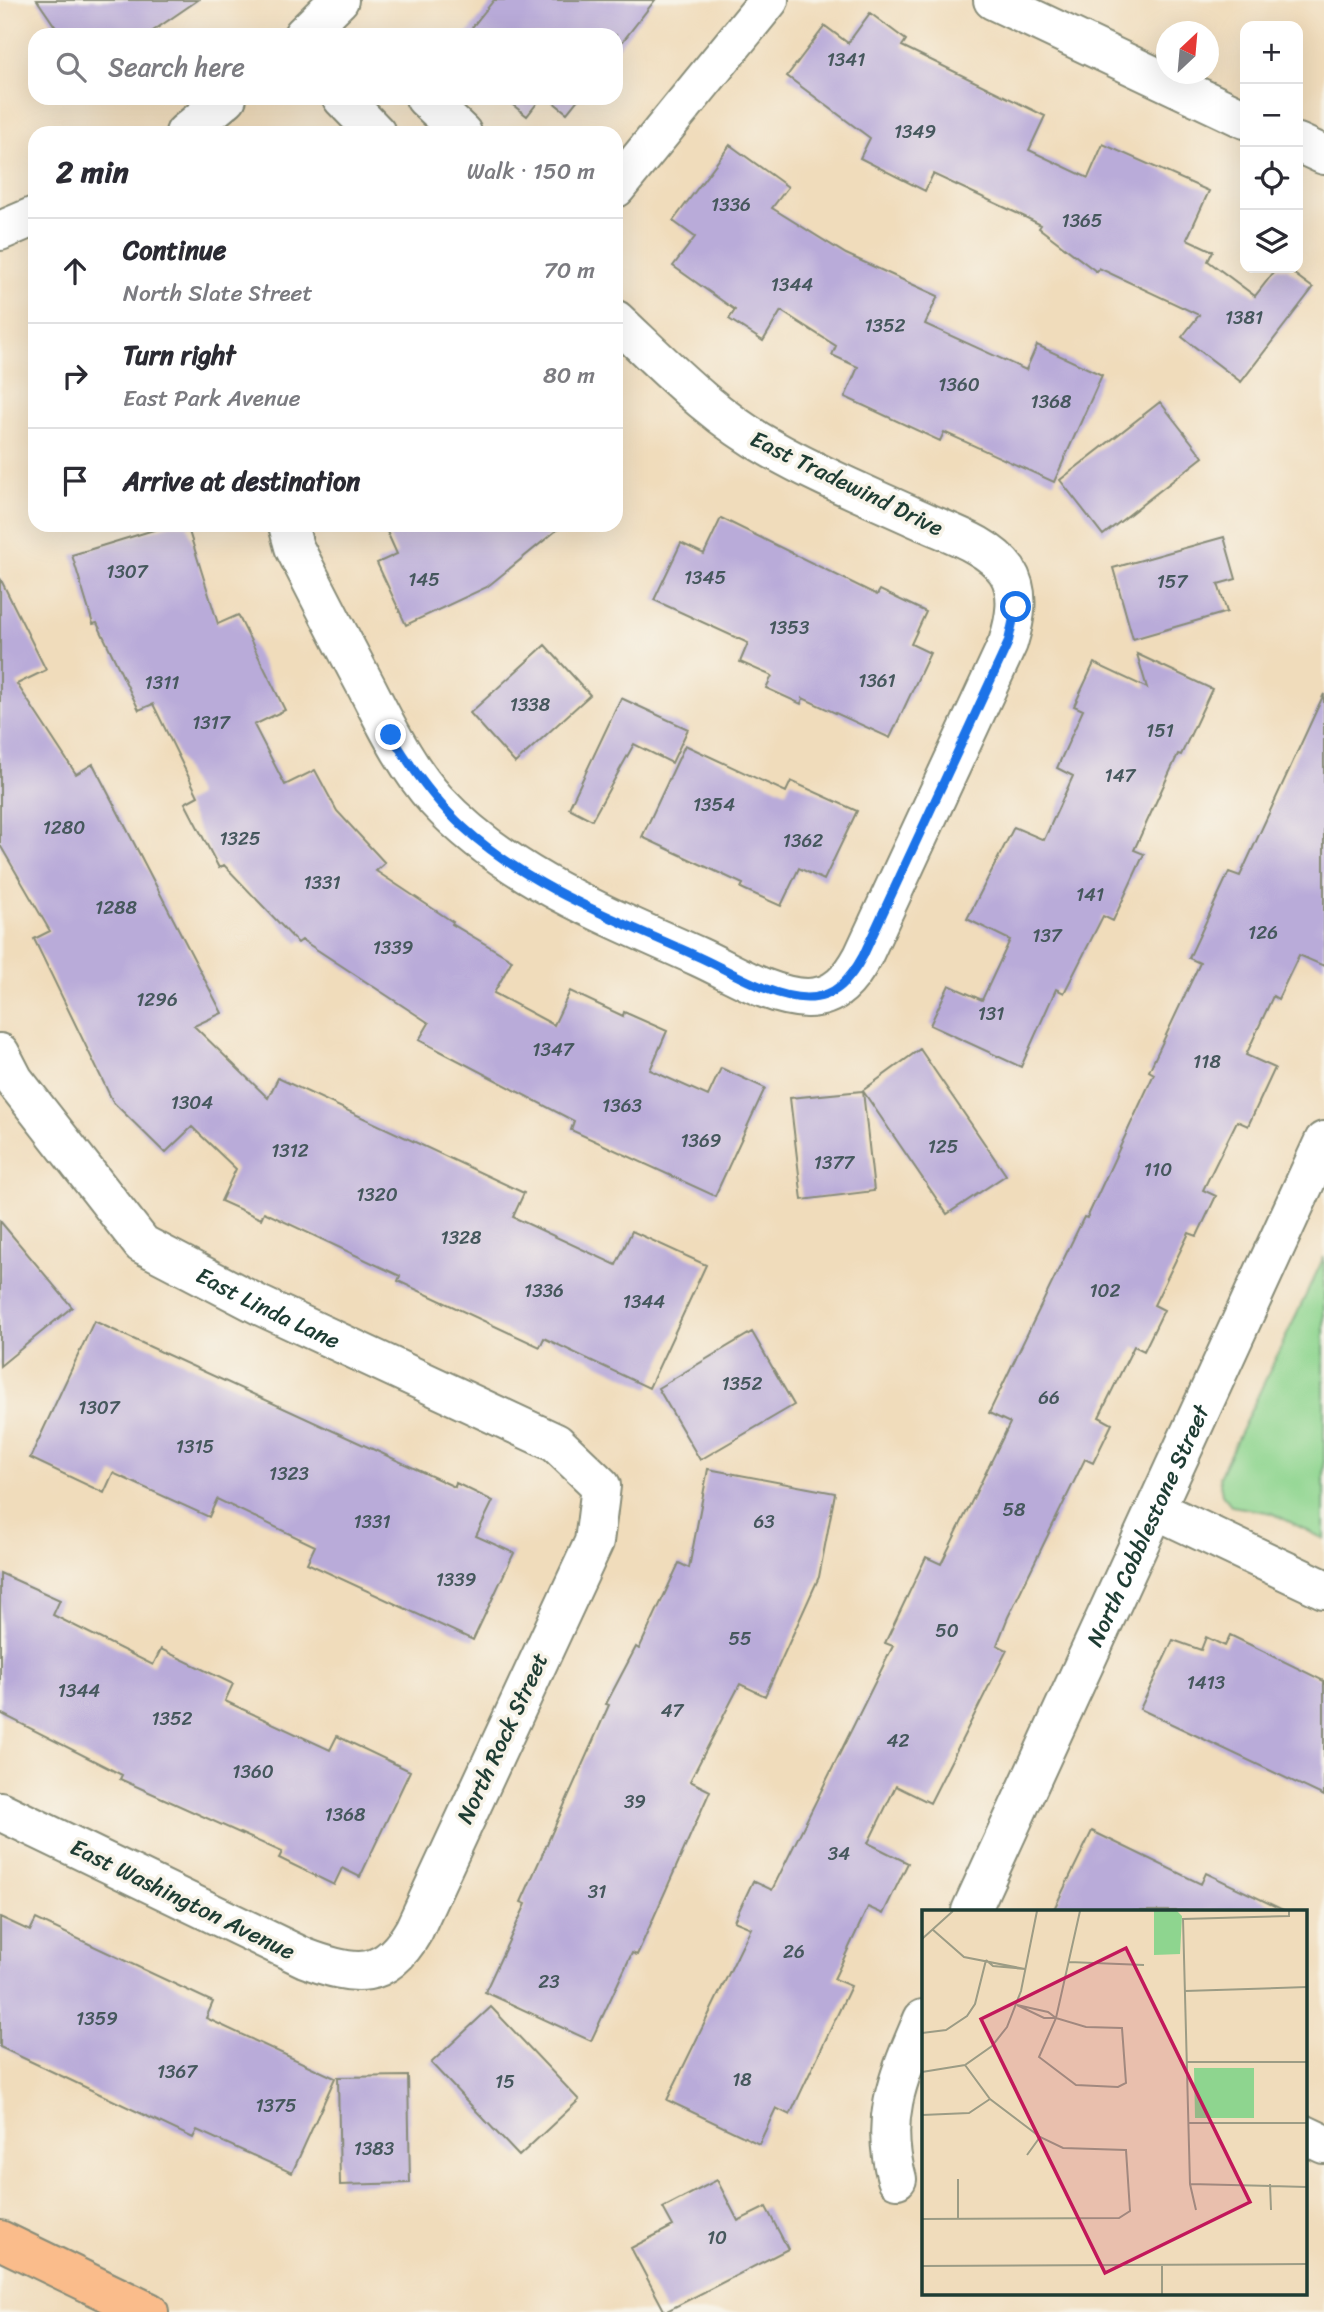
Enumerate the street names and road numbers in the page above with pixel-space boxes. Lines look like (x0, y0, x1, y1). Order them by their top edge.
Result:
street label: East Tradewind Drive (743, 419, 950, 548)
street label: East Linda Lane (188, 1256, 347, 1361)
street label: North Cobblestone Street (1075, 1396, 1222, 1654)
street label: North Rock Street (445, 1646, 560, 1831)
street label: East Washington Avenue (63, 1827, 303, 1972)

